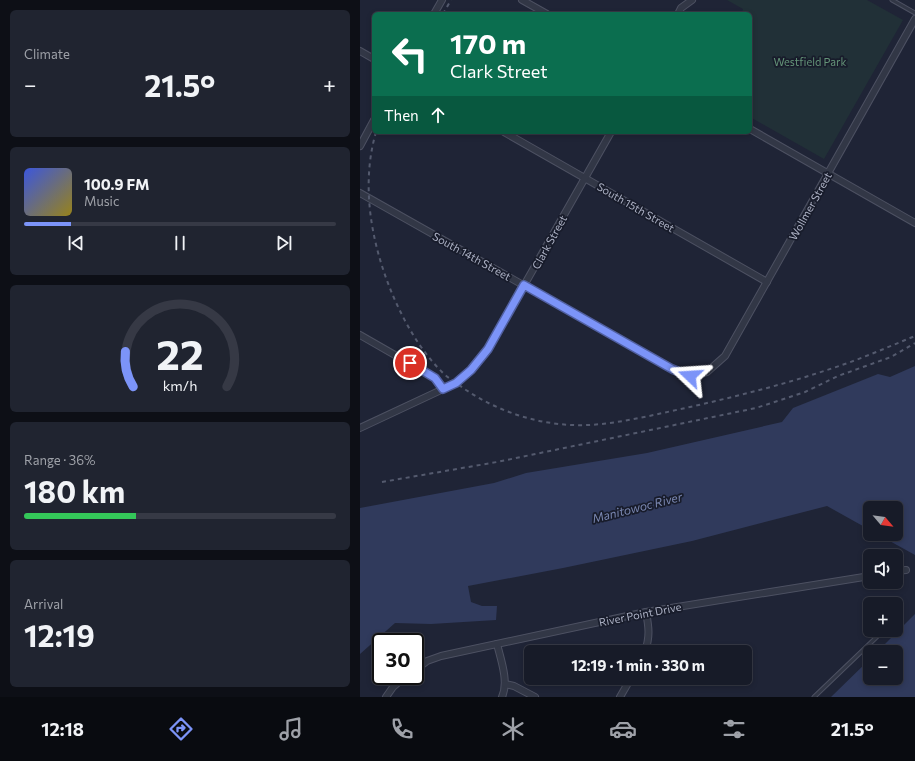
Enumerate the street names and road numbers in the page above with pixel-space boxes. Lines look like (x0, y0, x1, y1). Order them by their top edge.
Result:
street label: Wollmer Street (786, 169, 834, 242)
street label: South 15th Street (595, 180, 677, 235)
street label: Clark Street (529, 212, 569, 271)
street label: South 14th Street (431, 229, 514, 283)
street label: River Point Drive (598, 600, 682, 628)

